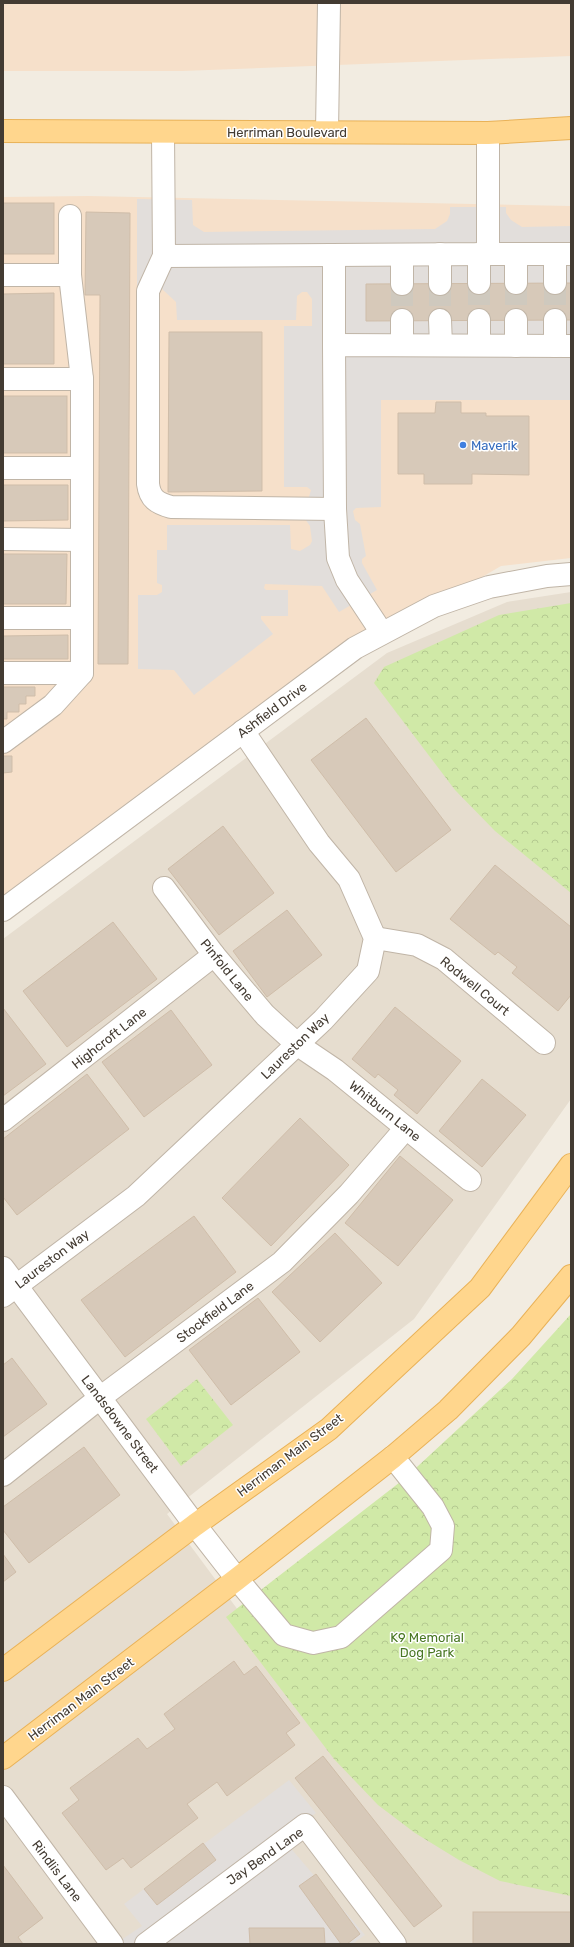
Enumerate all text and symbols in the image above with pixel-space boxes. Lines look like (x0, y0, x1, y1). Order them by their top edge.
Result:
street label: Herriman Boulevard (227, 125, 347, 140)
place label: Maverik (471, 438, 518, 453)
marker: Maverik (458, 440, 468, 450)
street label: Ashfield Drive (234, 679, 310, 741)
street label: Pinfold Lane (197, 936, 257, 1004)
street label: Rodwell Court (437, 954, 513, 1018)
street label: Highcroft Lane (69, 1004, 150, 1073)
street label: Laureston Way (258, 1010, 332, 1082)
street label: Whitburn Lane (346, 1078, 424, 1144)
street label: Laureston Way (12, 1226, 92, 1292)
street label: Stockfield Lane (173, 1278, 257, 1346)
street label: Landsdowne Street (78, 1372, 162, 1476)
street label: Herriman Main Street (234, 1410, 346, 1500)
park label: K9 Memorial Dog Park (390, 1630, 464, 1661)
street label: Herriman Main Street (25, 1654, 137, 1744)
street label: Jay Bend Lane (224, 1824, 306, 1888)
street label: Rindlis Lane (29, 1837, 85, 1905)

